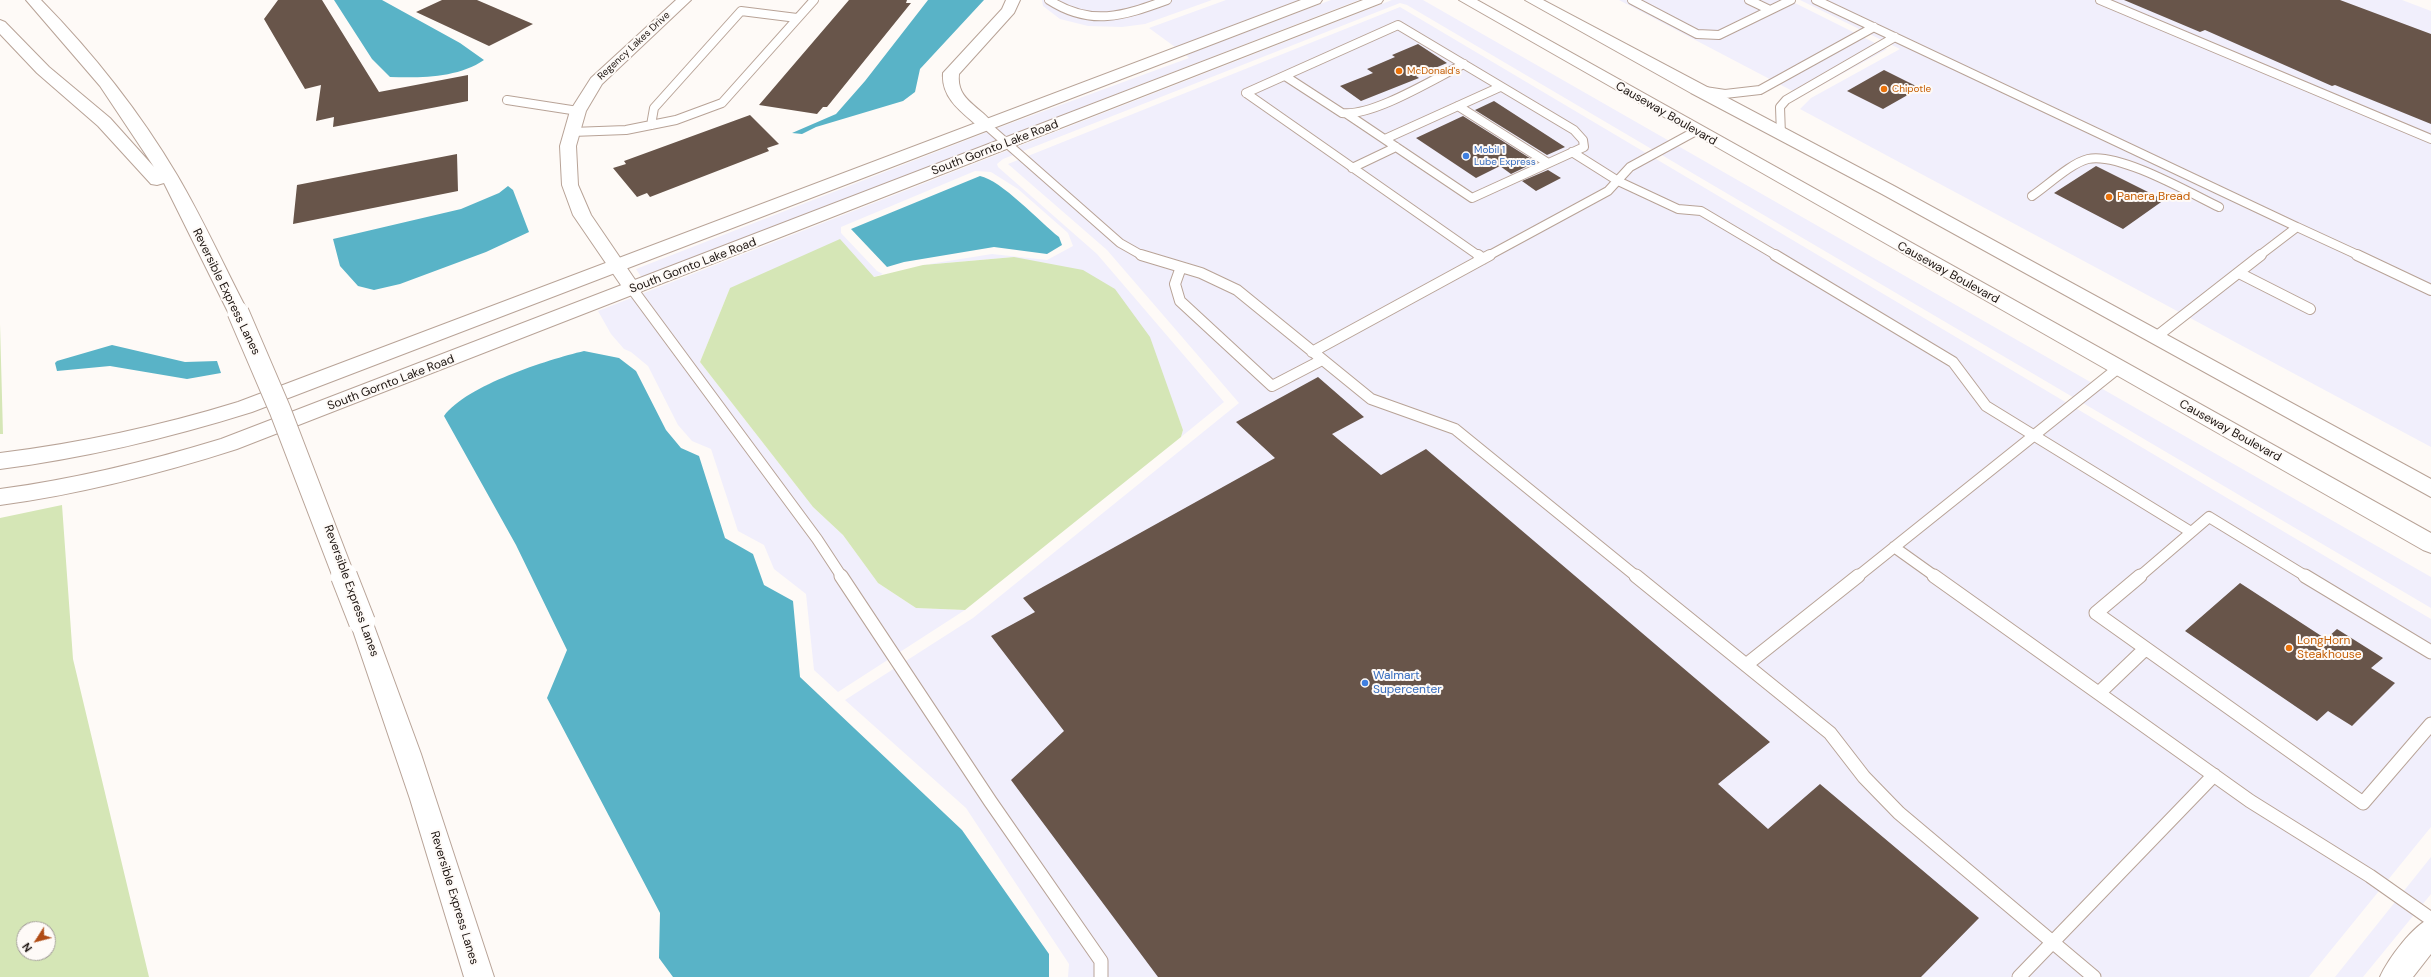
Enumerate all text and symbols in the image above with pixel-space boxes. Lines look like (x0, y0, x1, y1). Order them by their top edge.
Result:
street label: Regency Lakes Drive (595, 9, 673, 83)
place label: McDonald's (1407, 65, 1460, 77)
marker: McDonald's (1394, 66, 1404, 76)
street label: Causeway Boulevard (1613, 79, 1719, 149)
place label: Chipotle (1892, 83, 1931, 95)
marker: Chipotle (1879, 84, 1889, 94)
street label: South Gornto Lake Road (930, 117, 1060, 179)
place label: Mobil 1 Lube Express (1474, 144, 1536, 168)
marker: Mobil 1 Lube Express (1461, 151, 1471, 161)
place label: Panera Bread (2117, 190, 2190, 204)
marker: Panera Bread (2104, 192, 2114, 202)
street label: Reversible Express Lanes (189, 226, 263, 358)
street label: South Gornto Lake Road (628, 235, 758, 297)
street label: Causeway Boulevard (1894, 239, 2002, 307)
street label: South Gornto Lake Road (326, 352, 456, 414)
street label: Causeway Boulevard (2176, 397, 2284, 465)
street label: Reversible Express Lanes (320, 523, 382, 659)
place label: LongHorn Steakhouse (2297, 634, 2362, 662)
marker: LongHorn Steakhouse (2284, 643, 2294, 653)
place label: Walmart Supercenter (1373, 669, 1442, 697)
marker: Walmart Supercenter (1360, 678, 1370, 688)
street label: Reversible Express Lanes (427, 830, 481, 966)
north arrow (16, 921, 56, 961)
text: N (19, 940, 35, 955)

